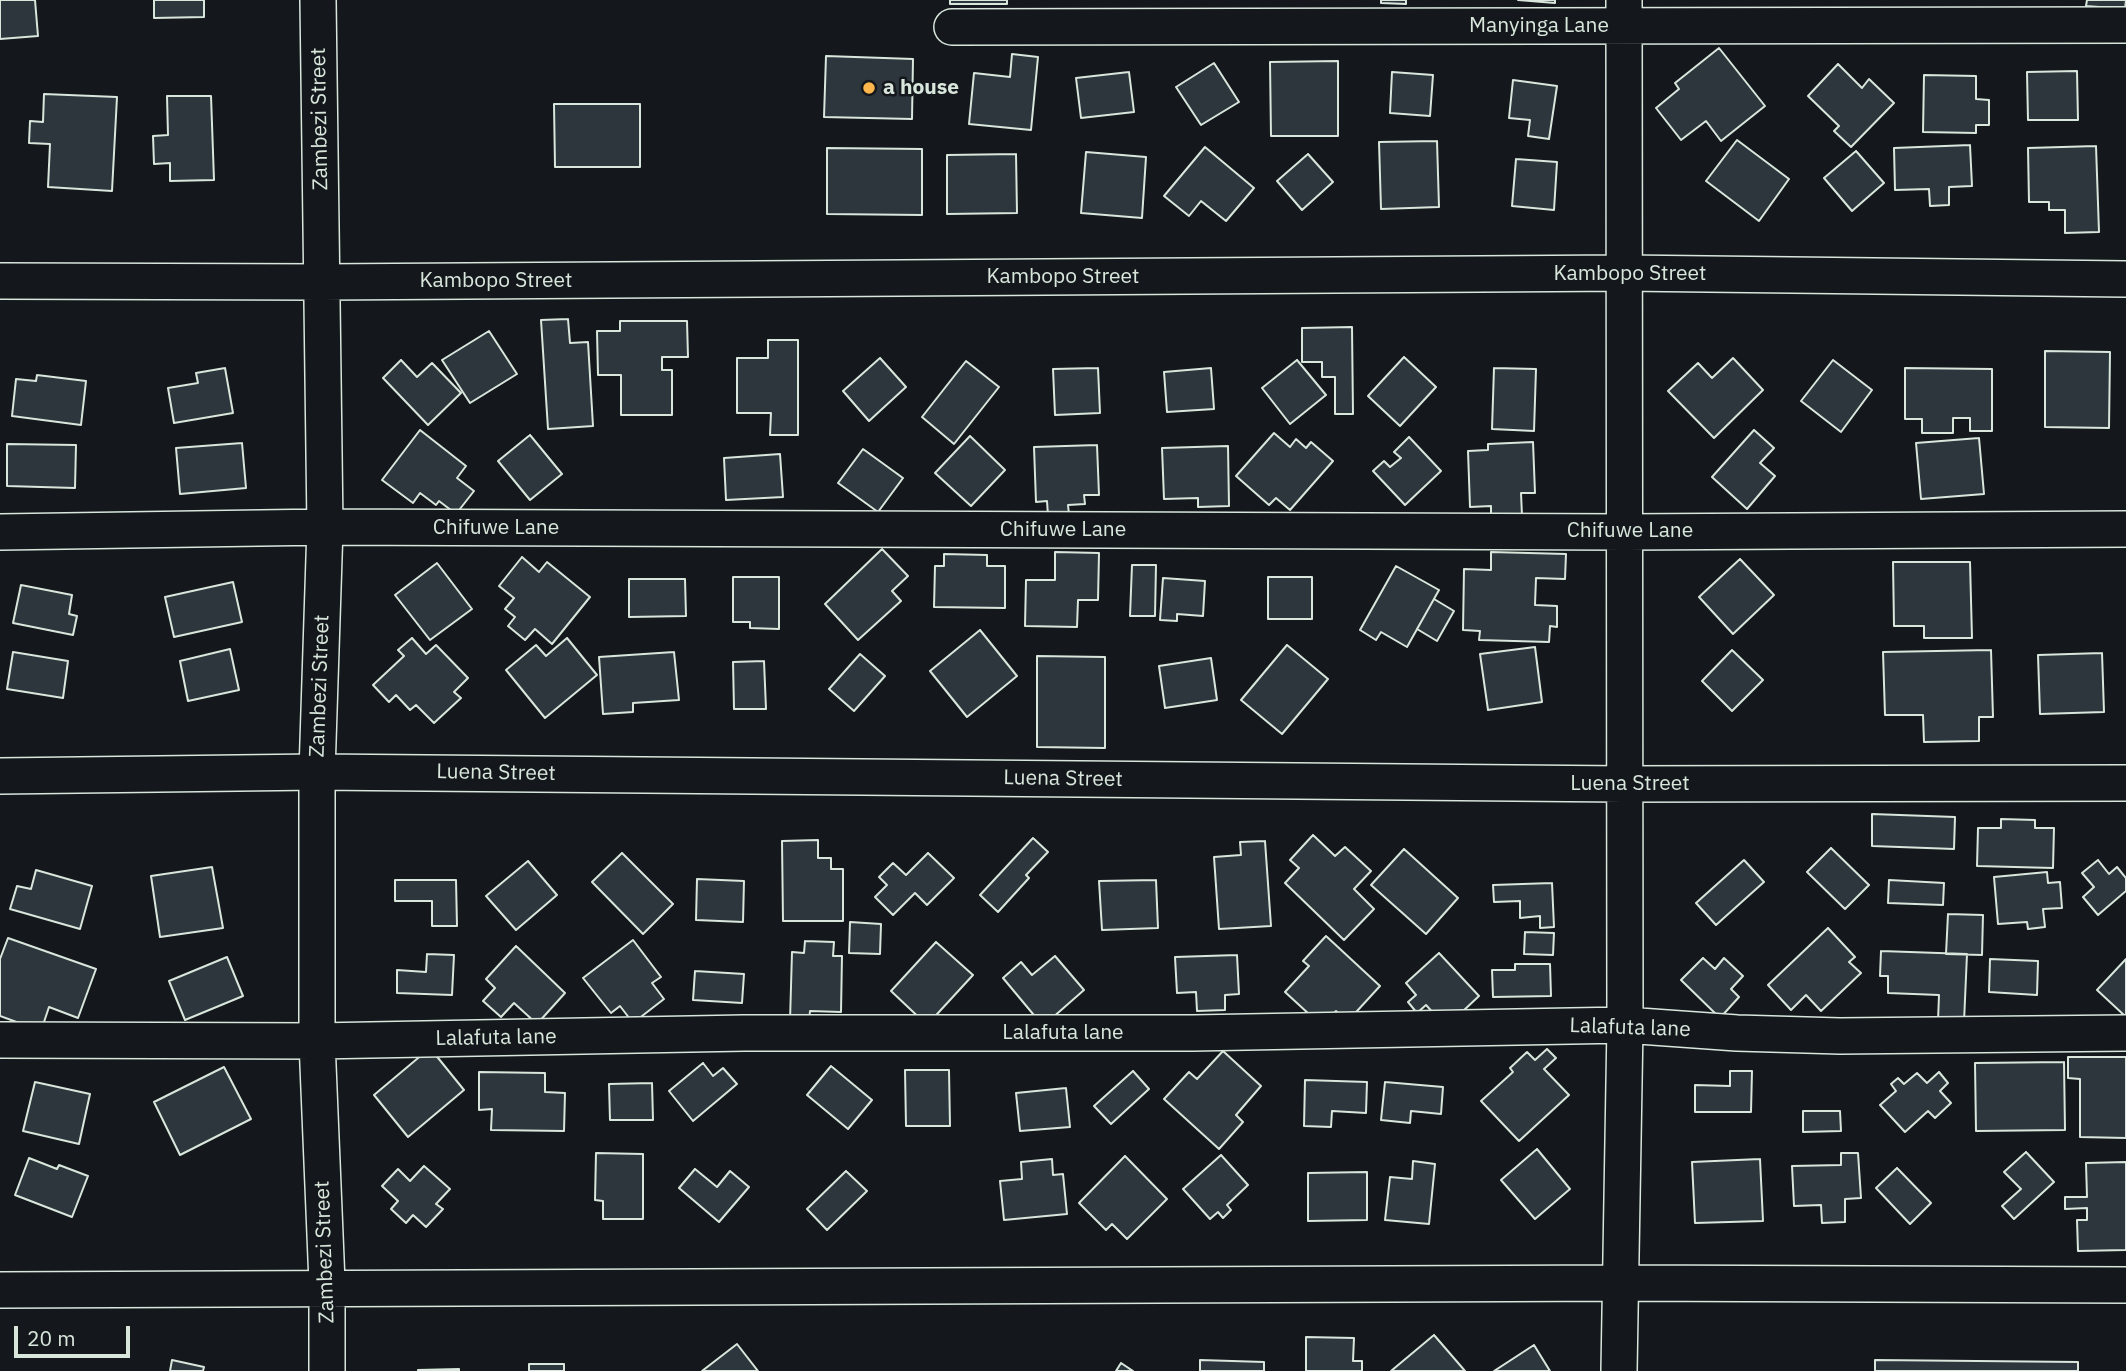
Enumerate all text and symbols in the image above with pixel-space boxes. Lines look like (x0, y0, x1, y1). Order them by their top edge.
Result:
street label: Manyinga Lane (1469, 13, 1609, 39)
street label: Zambezi Street (306, 47, 334, 191)
place label: a house (883, 75, 959, 101)
marker: a house (861, 80, 877, 96)
street label: Kambopo Street (1554, 261, 1706, 287)
street label: Kambopo Street (987, 264, 1139, 290)
street label: Kambopo Street (420, 268, 572, 294)
street label: Chifuwe Lane (433, 515, 559, 541)
street label: Chifuwe Lane (1000, 517, 1126, 543)
street label: Chifuwe Lane (1567, 518, 1693, 544)
street label: Zambezi Street (305, 614, 335, 758)
street label: Luena Street (436, 759, 556, 787)
street label: Luena Street (1003, 765, 1123, 793)
street label: Luena Street (1570, 771, 1690, 797)
street label: Lalafuta lane (1569, 1013, 1691, 1043)
street label: Lalafuta lane (1002, 1020, 1124, 1046)
street label: Lalafuta lane (435, 1024, 557, 1052)
street label: Zambezi Street (310, 1180, 340, 1324)
scale bar (18, 1312, 133, 1356)
text: 20 m (27, 1324, 76, 1352)

